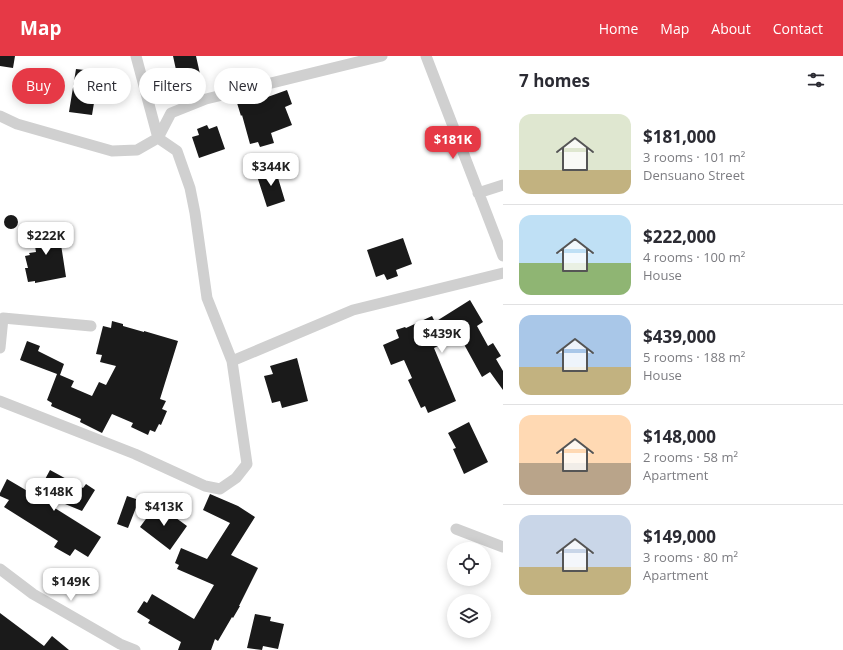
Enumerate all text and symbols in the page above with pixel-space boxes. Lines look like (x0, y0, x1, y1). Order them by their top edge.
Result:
text: Map (20, 15, 61, 41)
text: Home (599, 19, 638, 38)
text: Map (660, 19, 689, 38)
text: About (711, 19, 751, 38)
text: Contact (773, 19, 823, 38)
chip: Buy (12, 68, 65, 104)
chip: Rent (73, 68, 131, 104)
chip: Filters (139, 68, 206, 104)
chip: New (214, 68, 272, 104)
text: 7 homes (519, 69, 590, 92)
icon: filters (805, 69, 827, 91)
text: $181,000 (643, 125, 716, 148)
pin: $181K (425, 126, 481, 160)
text: $181K (434, 130, 472, 148)
icon: home (551, 130, 599, 178)
text: 3 rooms · 101 m² (643, 148, 745, 166)
pin: $344K (243, 153, 299, 187)
text: $344K (252, 157, 290, 175)
text: Densuano Street (643, 166, 745, 184)
pin: $222K (18, 222, 74, 256)
text: $222,000 (643, 225, 716, 248)
text: $222K (27, 226, 65, 244)
icon: home (551, 231, 599, 279)
text: 4 rooms · 100 m² (643, 248, 745, 266)
text: House (643, 266, 682, 284)
pin: $439K (414, 320, 470, 354)
text: $439K (423, 324, 461, 342)
text: $439,000 (643, 325, 716, 348)
icon: home (551, 331, 599, 379)
text: 5 rooms · 188 m² (643, 348, 745, 366)
text: House (643, 366, 682, 384)
text: $148,000 (643, 425, 716, 448)
icon: home (551, 431, 599, 479)
text: 2 rooms · 58 m² (643, 448, 738, 466)
text: Apartment (643, 466, 708, 484)
pin: $148K (26, 478, 82, 512)
text: $148K (35, 482, 73, 500)
pin: $413K (136, 493, 192, 527)
text: $413K (145, 497, 183, 515)
text: $149,000 (643, 525, 716, 548)
icon: home (551, 531, 599, 579)
map controls (447, 542, 491, 638)
button: locate (447, 542, 491, 586)
text: 3 rooms · 80 m² (643, 548, 738, 566)
text: Apartment (643, 566, 708, 584)
pin: $149K (43, 568, 99, 602)
text: $149K (52, 572, 90, 590)
button: layers (447, 594, 491, 638)

